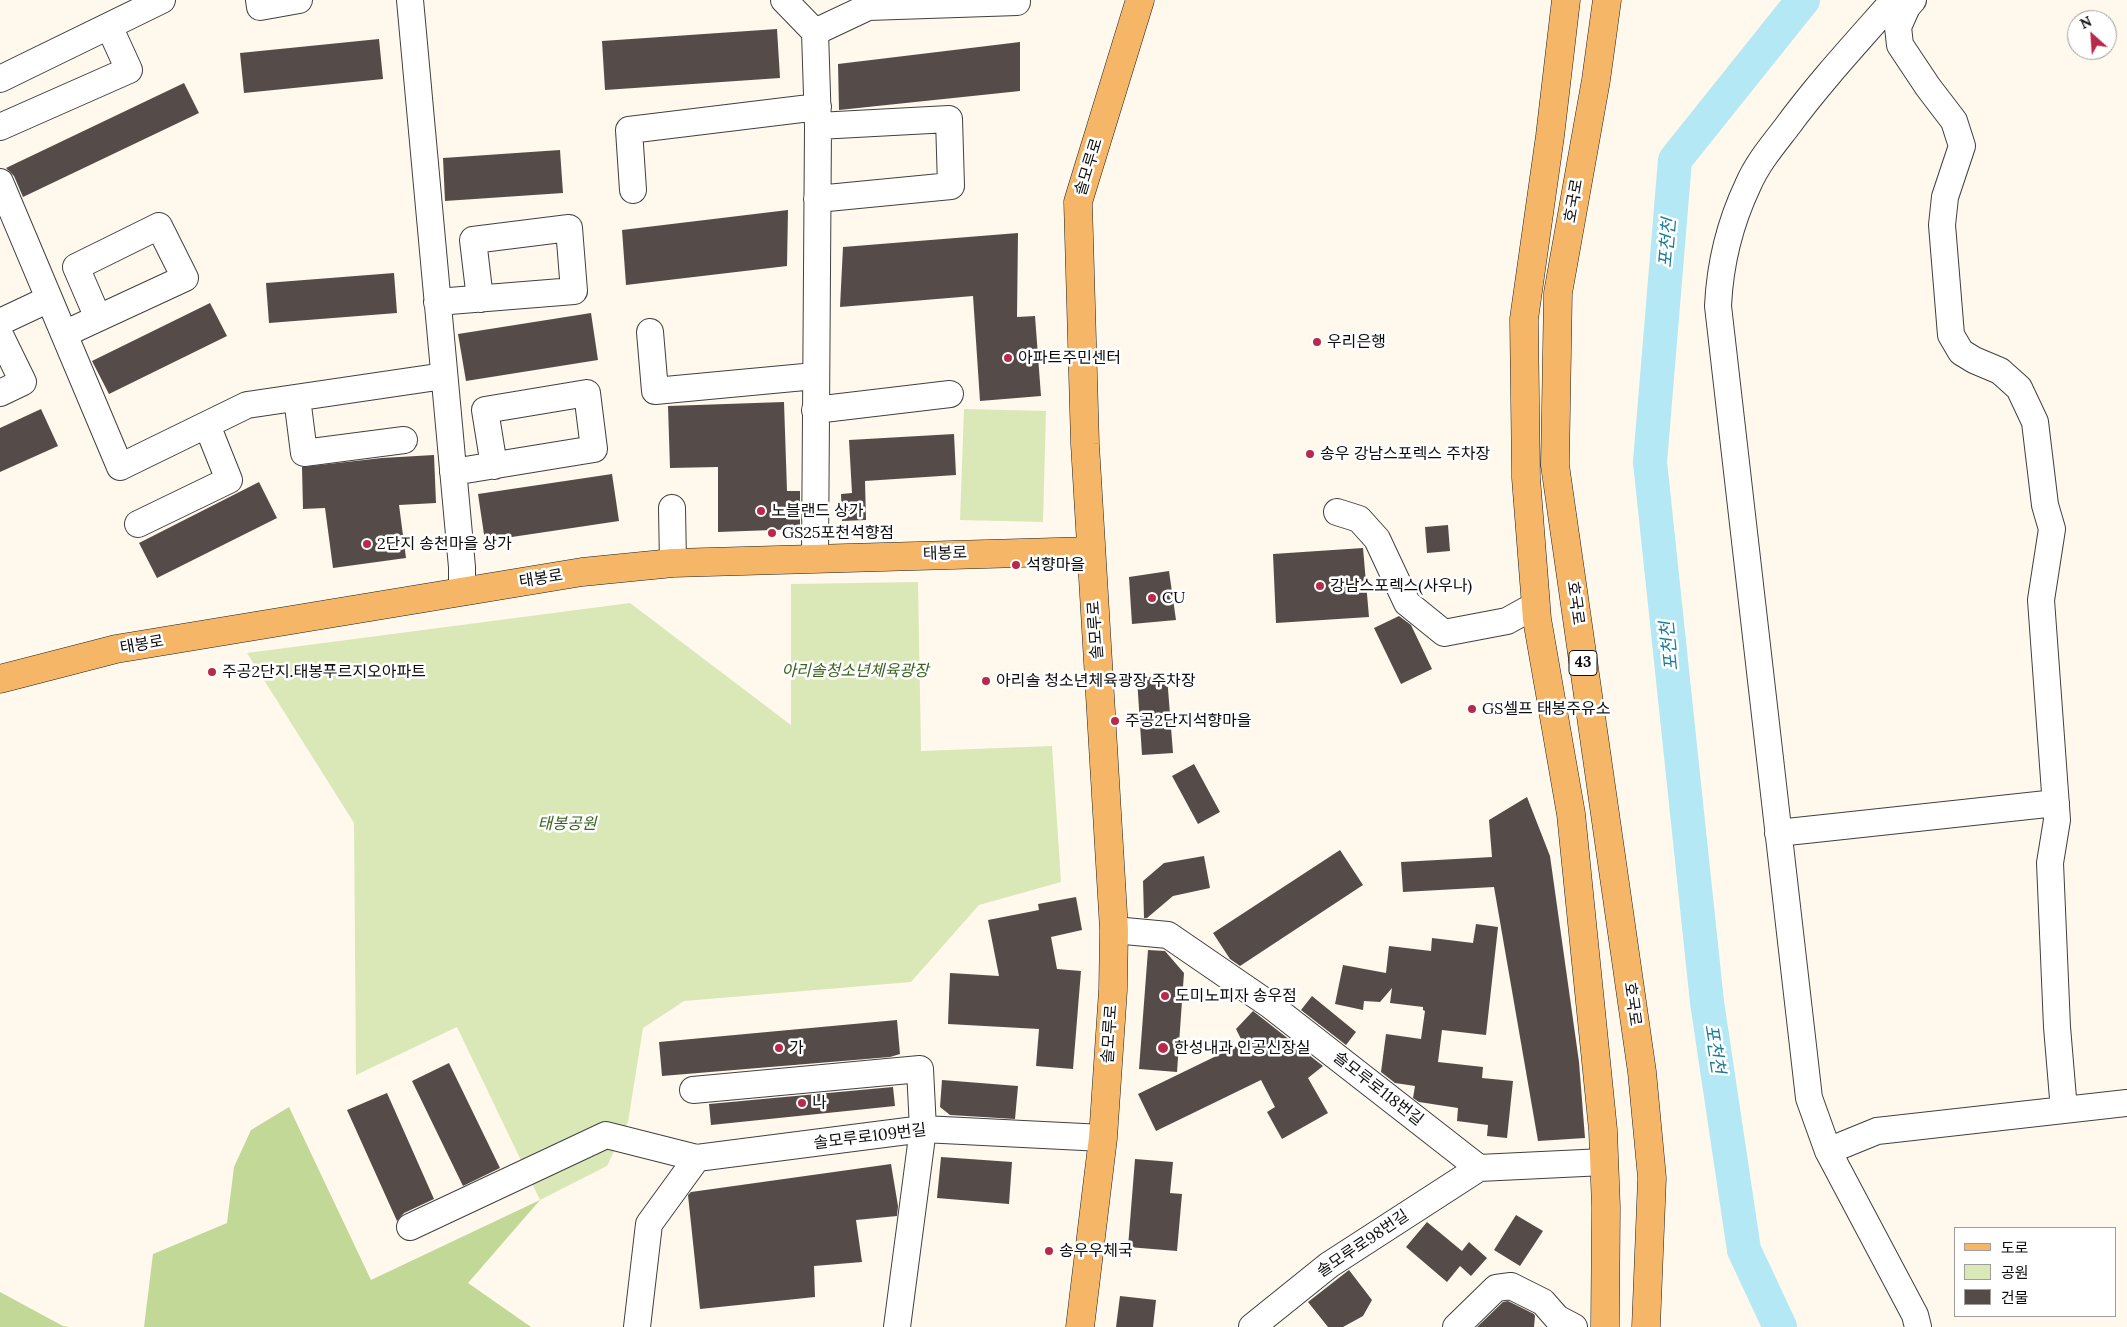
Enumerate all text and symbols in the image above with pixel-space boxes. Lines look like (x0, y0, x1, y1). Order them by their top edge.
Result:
north arrow (2067, 10, 2117, 60)
text: N (2077, 12, 2095, 33)
street label: 솔모루로 (1071, 136, 1107, 198)
street label: 호국로 (1561, 178, 1587, 224)
water label: 포천천 (1655, 217, 1681, 269)
place label: 우리은행 (1327, 332, 1386, 352)
marker: 우리은행 (1311, 336, 1323, 348)
place label: 아파트주민센터 (1018, 348, 1121, 368)
marker: 아파트주민센터 (1002, 352, 1014, 364)
place label: 송우 강남스포렉스 주차장 (1320, 444, 1490, 464)
marker: 송우 강남스포렉스 주차장 (1304, 448, 1316, 460)
place label: 노블랜드 상가 (771, 501, 864, 521)
marker: 노블랜드 상가 (755, 505, 767, 517)
place label: GS25포천석향점 (782, 523, 894, 543)
marker: GS25포천석향점 (766, 527, 778, 539)
place label: 2단지 송천마을 상가 (377, 534, 512, 554)
marker: 2단지 송천마을 상가 (361, 538, 373, 550)
street label: 태봉로 (923, 544, 967, 564)
place label: 석향마을 (1026, 555, 1085, 575)
marker: 석향마을 (1010, 559, 1022, 571)
street label: 태봉로 (518, 566, 564, 592)
place label: 강남스포렉스(사우나) (1330, 576, 1472, 596)
marker: 강남스포렉스(사우나) (1314, 580, 1326, 592)
street label: 호국로 (1562, 580, 1588, 626)
place label: CU (1162, 588, 1185, 608)
marker: CU (1146, 592, 1158, 604)
street label: 솔모루로 (1084, 600, 1108, 660)
water label: 포천천 (1657, 620, 1683, 672)
street label: 태봉로 (119, 632, 165, 658)
road number: 43 (1569, 650, 1597, 676)
park label: 아리솔청소년체육광장 (781, 661, 929, 681)
place label: 주공2단지.태봉푸르지오아파트 (222, 662, 426, 682)
marker: 주공2단지.태봉푸르지오아파트 (206, 666, 218, 678)
place label: 아리솔 청소년체육광장 주차장 (996, 671, 1196, 691)
marker: 아리솔 청소년체육광장 주차장 (980, 675, 992, 687)
place label: GS셀프 태봉주유소 (1482, 699, 1610, 719)
marker: GS셀프 태봉주유소 (1466, 703, 1478, 715)
place label: 주공2단지석향마을 (1125, 711, 1251, 731)
marker: 주공2단지석향마을 (1109, 715, 1121, 727)
park label: 태봉공원 (538, 814, 596, 834)
street label: 호국로 (1619, 981, 1645, 1027)
place label: 도미노피자 송우점 (1175, 986, 1297, 1006)
marker: 도미노피자 송우점 (1159, 990, 1171, 1002)
street label: 솔모루로 (1098, 1004, 1122, 1064)
water label: 포천천 (1699, 1023, 1729, 1075)
place label: 가 (789, 1038, 804, 1058)
place label: 한성내과 인공신장실 (1174, 1038, 1311, 1058)
marker: 한성내과 인공신장실 (1156, 1041, 1170, 1055)
marker: 가 (773, 1042, 785, 1054)
street label: 솔모루로118번길 (1329, 1048, 1427, 1130)
place label: 나 (812, 1093, 827, 1113)
marker: 나 (796, 1097, 808, 1109)
street label: 솔모루로109번길 (813, 1121, 927, 1153)
street label: 솔모루로98번길 (1313, 1206, 1413, 1282)
legend (1954, 1227, 2117, 1317)
text: 도로 (2001, 1238, 2029, 1257)
place label: 송우우체국 (1059, 1241, 1133, 1261)
marker: 송우우체국 (1043, 1245, 1055, 1257)
text: 공원 (2001, 1263, 2029, 1282)
text: 건물 (2001, 1288, 2029, 1307)

